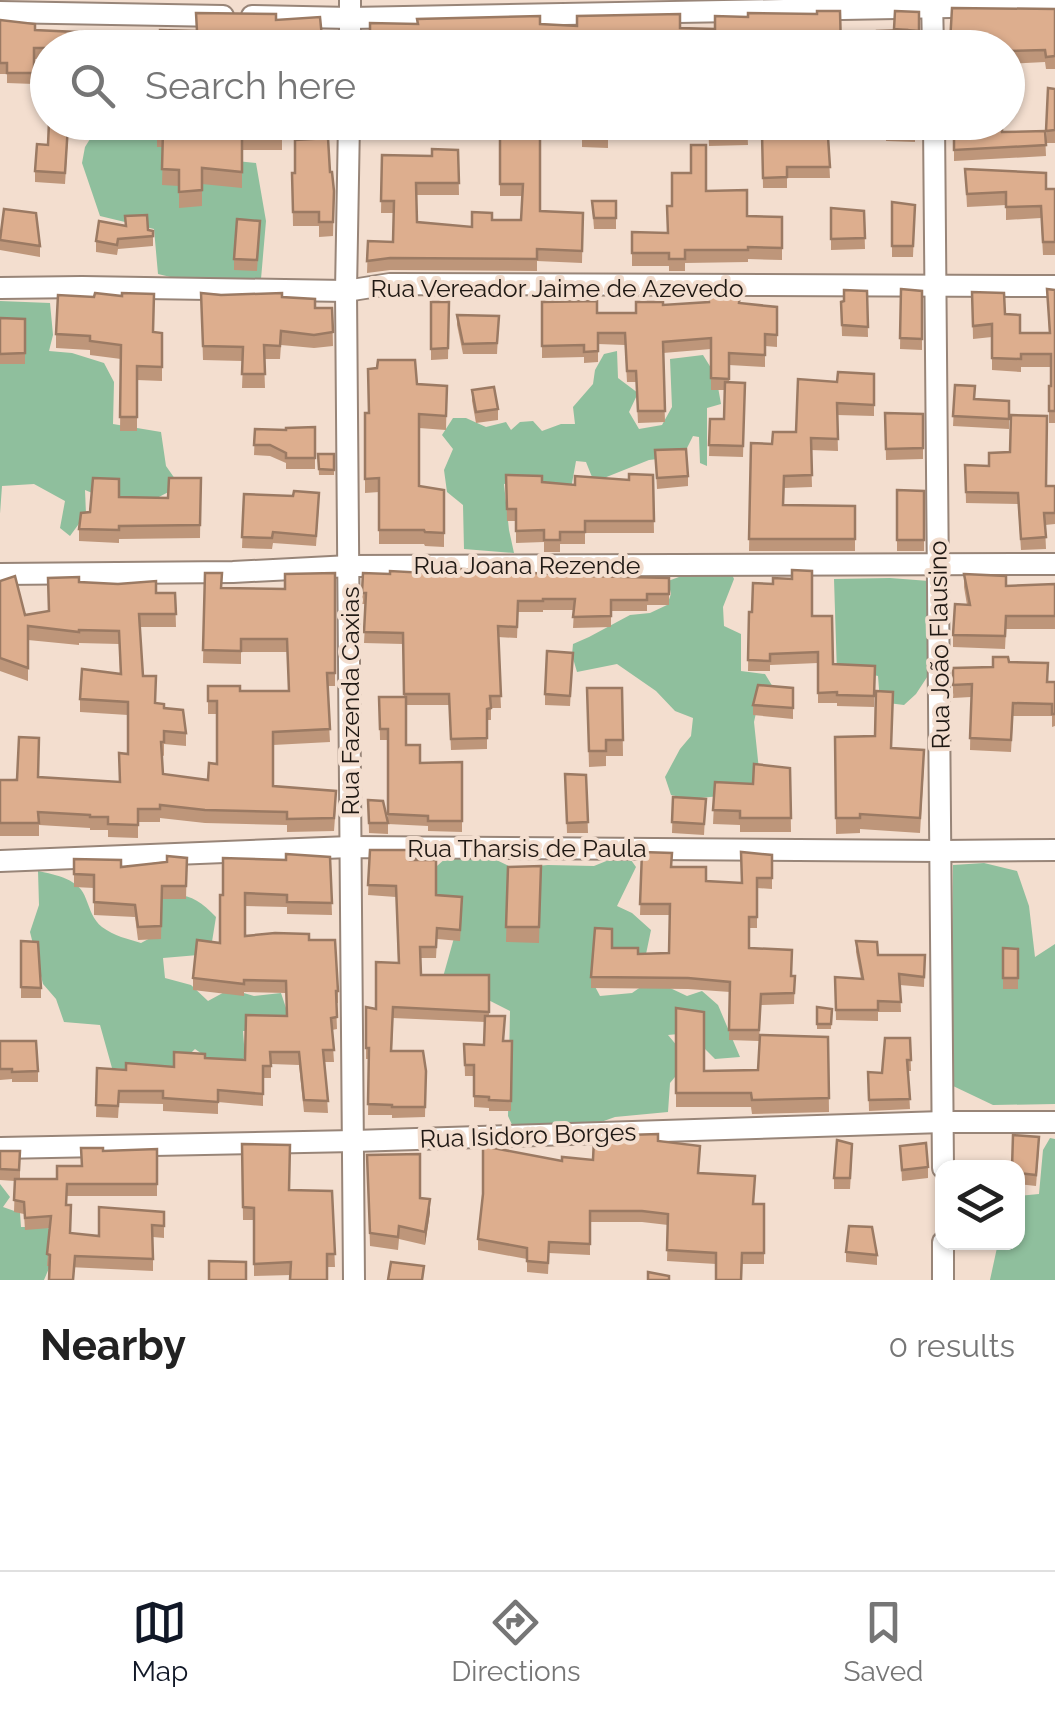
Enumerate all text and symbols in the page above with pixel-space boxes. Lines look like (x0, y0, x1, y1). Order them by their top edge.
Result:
search box (30, 30, 1025, 140)
icon: search (65, 58, 120, 113)
text: Search here (145, 63, 356, 108)
street label: Rua Vereador Jaime de Azevedo (370, 273, 744, 303)
street label: Rua João Flausino (922, 540, 956, 750)
street label: Rua Joana Rezende (413, 550, 641, 580)
street label: Rua Fazenda Caxias (335, 586, 365, 816)
street label: Rua Tharsis de Paula (407, 833, 647, 863)
street label: Rua Isidoro Borges (419, 1116, 637, 1154)
map controls (935, 1160, 1025, 1250)
button: layers (935, 1160, 1025, 1250)
text: Nearby (40, 1321, 186, 1370)
text: 0 results (888, 1327, 1015, 1364)
tab: Map (131, 1595, 188, 1688)
tab: Directions (451, 1595, 581, 1688)
tab: Saved (843, 1595, 924, 1688)

